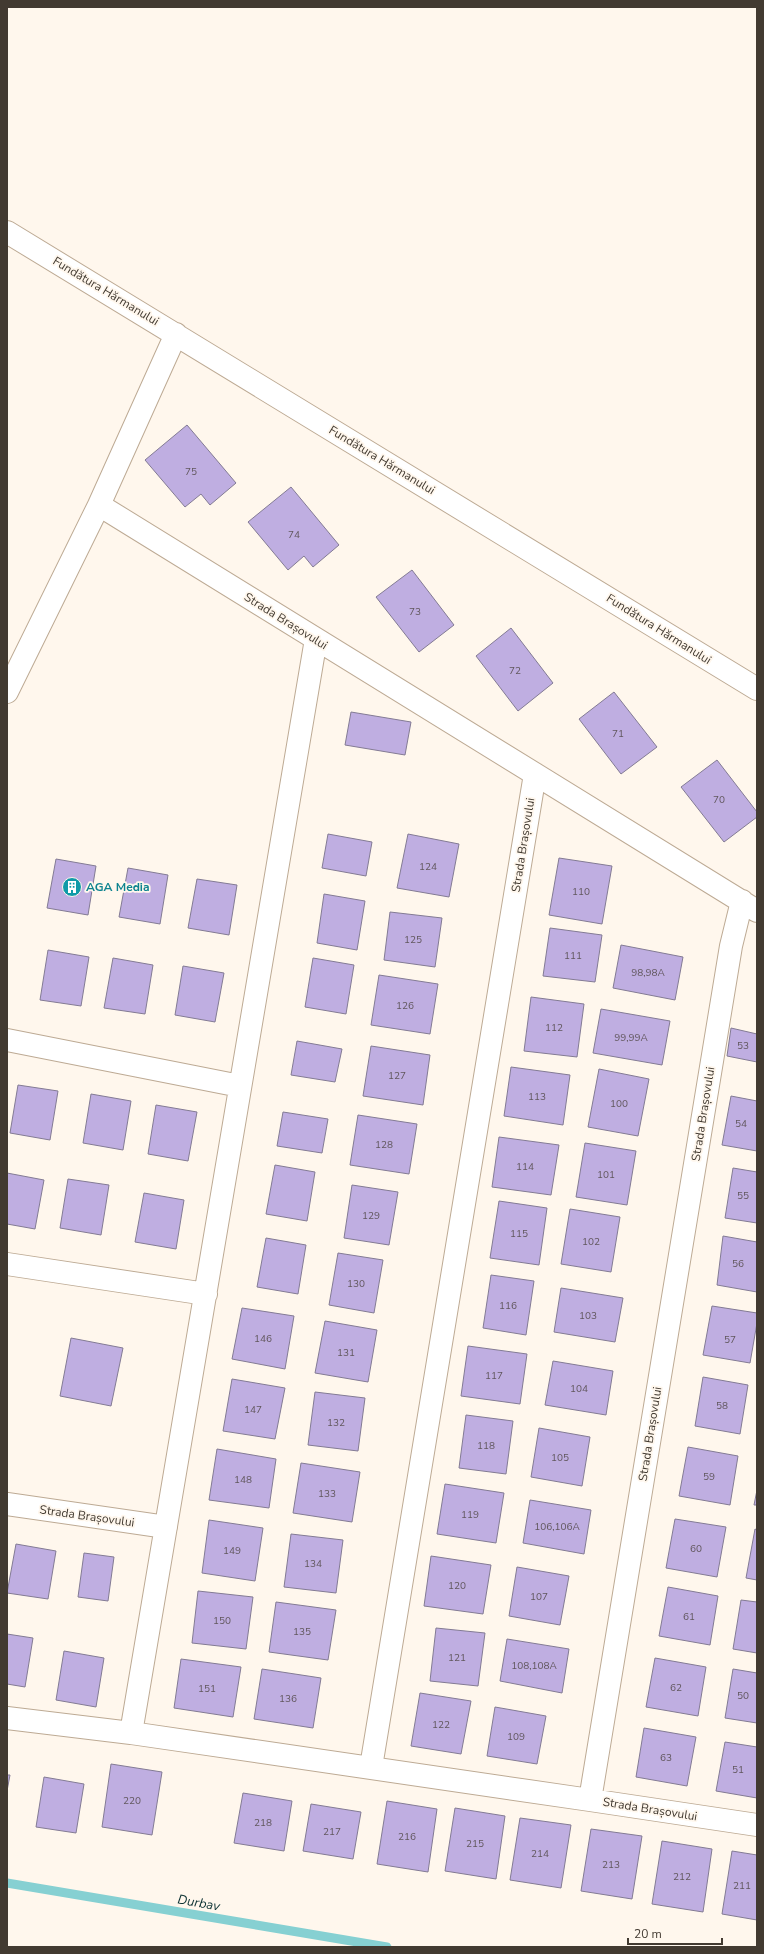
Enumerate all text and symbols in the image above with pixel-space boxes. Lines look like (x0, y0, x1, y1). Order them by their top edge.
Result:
street label: Fundătura Hărmanului (50, 253, 162, 329)
street label: Fundătura Hărmanului (326, 422, 438, 498)
house number: 75 (185, 465, 197, 479)
house number: 74 (288, 528, 300, 542)
street label: Strada Brașovului (241, 589, 331, 653)
street label: Fundătura Hărmanului (603, 590, 715, 668)
house number: 73 (409, 605, 421, 619)
house number: 72 (509, 664, 521, 678)
house number: 71 (612, 727, 624, 741)
house number: 70 (713, 793, 725, 807)
street label: Strada Brașovului (508, 797, 538, 893)
house number: 124 (419, 860, 437, 874)
building icon: AGA Media (61, 876, 83, 898)
place label: AGA Media (86, 879, 150, 895)
house number: 110 (572, 885, 590, 899)
house number: 125 (404, 933, 422, 947)
house number: 111 (564, 949, 582, 963)
house number: 98,98A (631, 966, 665, 980)
house number: 126 (396, 999, 414, 1013)
house number: 112 (545, 1021, 563, 1035)
house number: 99,99A (614, 1031, 648, 1045)
house number: 53 (737, 1039, 749, 1053)
street label: Strada Brașovului (688, 1066, 718, 1162)
house number: 127 (388, 1069, 406, 1083)
house number: 113 (528, 1090, 546, 1104)
house number: 100 (610, 1097, 628, 1111)
house number: 54 (735, 1117, 747, 1131)
house number: 128 (375, 1138, 393, 1152)
house number: 114 (516, 1160, 534, 1174)
house number: 101 (597, 1168, 615, 1182)
house number: 55 (737, 1189, 749, 1203)
house number: 129 (362, 1209, 380, 1223)
house number: 115 (510, 1227, 528, 1241)
house number: 102 (582, 1235, 600, 1249)
house number: 56 (732, 1257, 744, 1271)
house number: 130 (347, 1277, 365, 1291)
house number: 116 (499, 1299, 517, 1313)
house number: 103 (579, 1309, 597, 1323)
house number: 146 (254, 1332, 272, 1346)
house number: 57 (724, 1333, 736, 1347)
house number: 131 (337, 1346, 355, 1360)
house number: 117 (485, 1369, 503, 1383)
house number: 104 (570, 1382, 588, 1396)
street label: Strada Brașovului (635, 1386, 665, 1482)
house number: 58 (716, 1399, 728, 1413)
house number: 147 (244, 1403, 262, 1417)
house number: 132 (327, 1416, 345, 1430)
house number: 118 (477, 1439, 495, 1453)
house number: 105 (551, 1451, 569, 1465)
house number: 59 (703, 1470, 715, 1484)
house number: 148 (234, 1473, 252, 1487)
house number: 133 (318, 1487, 336, 1501)
street label: Strada Brașovului (39, 1501, 135, 1531)
house number: 119 (461, 1508, 479, 1522)
house number: 106,106A (534, 1520, 580, 1534)
house number: 60 (690, 1542, 702, 1556)
house number: 149 (223, 1544, 241, 1558)
house number: 134 (304, 1557, 322, 1571)
house number: 120 (448, 1579, 466, 1593)
house number: 107 (530, 1590, 548, 1604)
house number: 61 (683, 1610, 695, 1624)
house number: 150 (213, 1614, 231, 1628)
house number: 135 (293, 1625, 311, 1639)
house number: 121 (448, 1651, 466, 1665)
house number: 108,108A (511, 1659, 557, 1673)
house number: 62 (670, 1681, 682, 1695)
house number: 151 (198, 1682, 216, 1696)
house number: 50 (737, 1689, 749, 1703)
house number: 136 (279, 1692, 297, 1706)
house number: 122 (432, 1718, 450, 1732)
house number: 109 (507, 1730, 525, 1744)
house number: 63 (660, 1751, 672, 1765)
house number: 51 (732, 1763, 744, 1777)
house number: 220 (123, 1794, 141, 1808)
street label: Strada Brașovului (602, 1794, 698, 1824)
house number: 218 (254, 1816, 272, 1830)
house number: 217 (323, 1825, 341, 1839)
house number: 216 (398, 1830, 416, 1844)
house number: 215 (466, 1837, 484, 1851)
house number: 214 (531, 1847, 549, 1861)
house number: 213 (602, 1858, 620, 1872)
house number: 212 (673, 1870, 691, 1884)
house number: 211 (733, 1879, 751, 1893)
water label: Durbav (176, 1890, 223, 1916)
scale bar (628, 1920, 722, 1946)
text: 20 m (634, 1926, 662, 1942)

